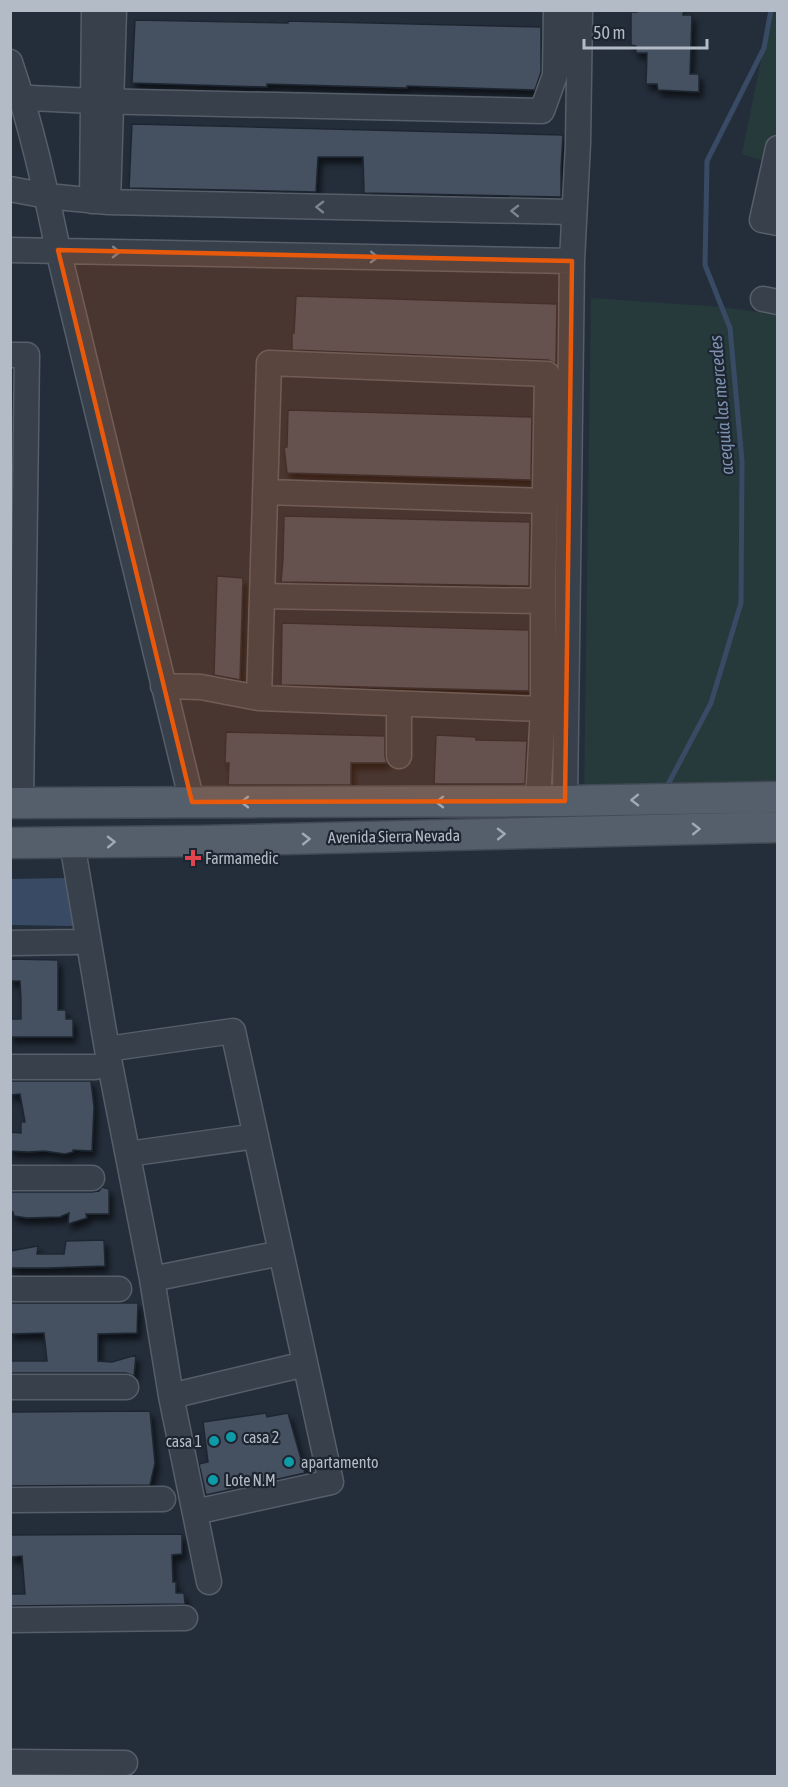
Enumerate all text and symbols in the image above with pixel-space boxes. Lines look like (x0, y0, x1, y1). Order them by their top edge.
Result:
scale bar (584, 12, 707, 50)
text: 50 m (593, 22, 625, 43)
one-way arrow (315, 201, 324, 213)
one-way arrow (510, 205, 519, 217)
one-way arrow (112, 245, 121, 258)
one-way arrow (370, 251, 379, 263)
water label: acequia las mercedes (704, 334, 738, 476)
one-way arrow (631, 793, 640, 806)
one-way arrow (241, 796, 250, 808)
one-way arrow (436, 796, 445, 808)
one-way arrow (691, 823, 700, 836)
street label: Avenida Sierra Nevada (328, 826, 460, 846)
one-way arrow (496, 828, 505, 840)
one-way arrow (301, 832, 310, 845)
one-way arrow (106, 836, 115, 848)
place label: Farmamedic (205, 849, 278, 867)
marker: Farmamedic (186, 851, 200, 865)
place label: casa 2 (243, 1428, 279, 1446)
marker: casa 2 (224, 1430, 238, 1444)
place label: casa 1 (166, 1432, 202, 1450)
marker: casa 1 (207, 1434, 221, 1448)
place label: apartamento (301, 1453, 379, 1472)
marker: apartamento (282, 1455, 296, 1469)
place label: Lote N.M (225, 1471, 276, 1489)
marker: Lote N.M (206, 1473, 220, 1487)

